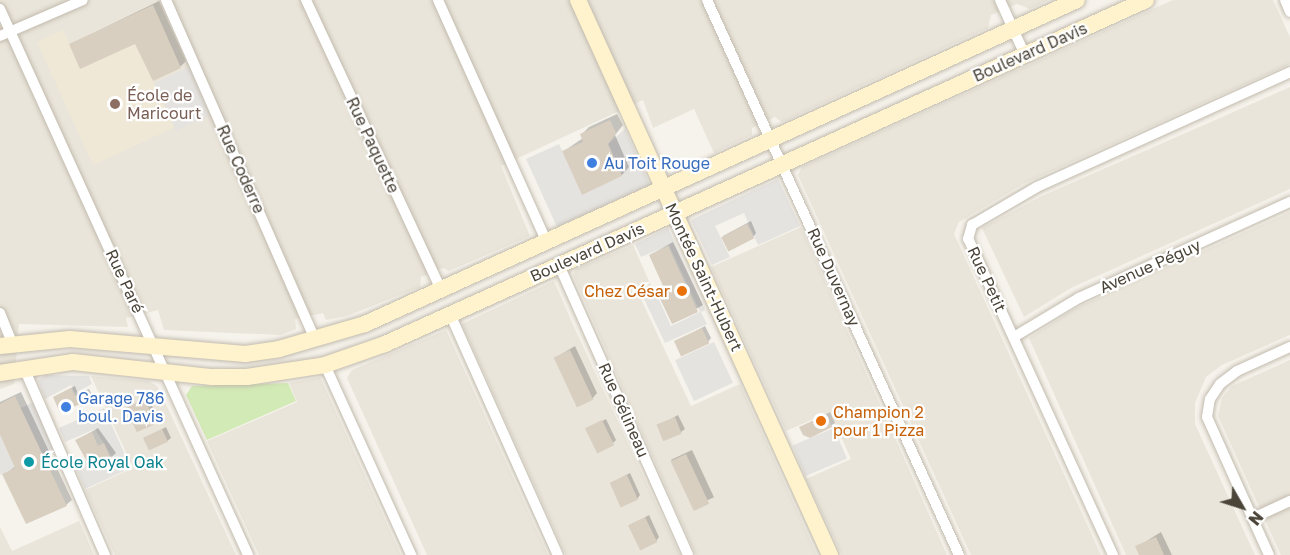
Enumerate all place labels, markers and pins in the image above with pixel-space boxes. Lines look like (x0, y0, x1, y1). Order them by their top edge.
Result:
place label: École de Maricourt (127, 85, 201, 123)
marker: École de Maricourt (108, 97, 122, 111)
place label: Au Toit Rouge (604, 153, 710, 173)
marker: Au Toit Rouge (585, 156, 599, 170)
place label: Chez César (584, 281, 670, 301)
marker: Chez César (675, 284, 689, 298)
place label: Garage 786 boul. Davis (78, 388, 164, 426)
marker: Garage 786 boul. Davis (59, 400, 73, 414)
place label: Champion 2 pour 1 Pizza (833, 402, 924, 440)
marker: Champion 2 pour 1 Pizza (814, 414, 828, 428)
place label: École Royal Oak (41, 452, 164, 472)
marker: École Royal Oak (22, 455, 36, 469)

